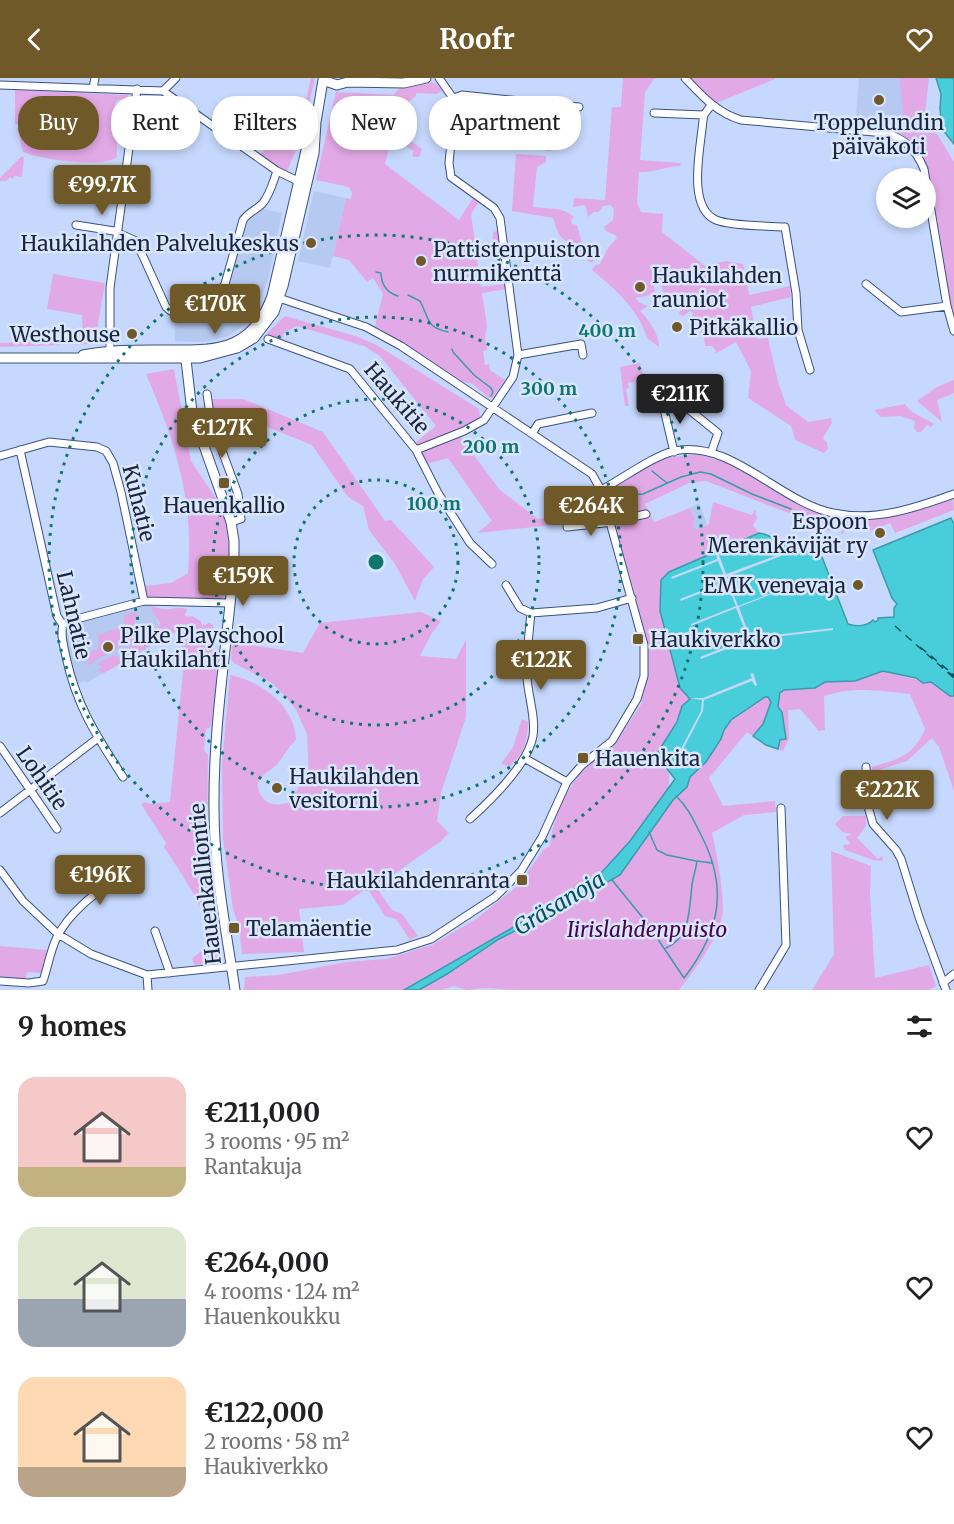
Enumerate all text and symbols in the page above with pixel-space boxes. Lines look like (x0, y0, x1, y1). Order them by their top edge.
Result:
text: Roofr (439, 22, 515, 56)
icon: back (18, 23, 51, 56)
icon: heart (903, 23, 936, 56)
marker: Toppelundin päiväkoti (872, 93, 886, 107)
chip: Buy (18, 96, 99, 150)
chip: Rent (111, 96, 200, 150)
chip: Filters (212, 96, 318, 150)
chip: New (330, 96, 417, 150)
chip: Apartment (429, 96, 581, 150)
place label: Toppelundin päiväkoti (814, 109, 944, 160)
pin: €99.7K (53, 165, 151, 216)
map controls (876, 168, 936, 228)
button: layers (876, 168, 936, 228)
text: €99.7K (68, 172, 136, 197)
place label: Haukilahden Palvelukeskus (21, 230, 299, 257)
marker: Haukilahden Palvelukeskus (304, 236, 318, 250)
place label: Pattistenpuiston nurmikenttä (433, 236, 601, 287)
marker: Pattistenpuiston nurmikenttä (414, 254, 428, 268)
place label: Haukilahden rauniot (652, 262, 782, 313)
marker: Haukilahden rauniot (633, 280, 647, 294)
pin: €170K (173, 284, 257, 335)
text: €170K (184, 291, 246, 316)
place label: Pitkäkallio (689, 314, 798, 341)
text: 400 m (578, 319, 636, 342)
marker: Pitkäkallio (670, 320, 684, 334)
place label: Westhouse (9, 321, 120, 348)
marker: Westhouse (125, 327, 139, 341)
street label: Haukitie (358, 356, 436, 440)
pin: €211K (638, 374, 722, 425)
text: 300 m (521, 377, 577, 400)
text: €211K (651, 381, 709, 406)
pin: €127K (180, 408, 264, 459)
text: €127K (191, 415, 253, 440)
text: 200 m (463, 435, 519, 458)
street label: Kuhatie (116, 462, 162, 544)
marker: Hauenkallio (217, 476, 231, 490)
pin: €264K (549, 486, 633, 537)
place label: Hauenkallio (163, 492, 285, 519)
text: 100 m (407, 492, 461, 515)
text: €264K (558, 493, 624, 518)
place label: Espoon Merenkävijät ry (707, 508, 869, 559)
marker: Espoon Merenkävijät ry (873, 526, 887, 540)
centre of rings (366, 552, 386, 572)
pin: €159K (201, 556, 285, 607)
text: €159K (212, 563, 274, 588)
street label: Lahnatie (51, 568, 97, 662)
place label: EMK venevaja (703, 572, 846, 599)
marker: EMK venevaja (851, 578, 865, 592)
place label: Pilke Playschool Haukilahti (120, 622, 285, 673)
place label: Haukiverkko (650, 626, 781, 653)
marker: Haukiverkko (631, 632, 645, 646)
marker: Pilke Playschool Haukilahti (101, 640, 115, 654)
pin: €122K (499, 640, 583, 691)
text: €122K (510, 647, 572, 672)
street label: Lohitie (10, 741, 74, 815)
place label: Hauenkita (595, 745, 700, 772)
marker: Hauenkita (576, 751, 590, 765)
place label: Haukilahden vesitorni (288, 763, 419, 814)
pin: €222K (845, 770, 929, 821)
text: €222K (855, 777, 919, 802)
marker: Haukilahden vesitorni (270, 781, 284, 795)
street label: Hauenkalliontie (183, 802, 227, 966)
pin: €196K (58, 855, 142, 906)
text: €196K (69, 862, 131, 887)
water label: Gräsanoja (508, 865, 610, 941)
place label: Haukilahdenranta (326, 867, 510, 894)
marker: Haukilahdenranta (515, 873, 529, 887)
place label: Telamäentie (246, 915, 371, 942)
park label: Iirislahdenpuisto (567, 916, 727, 943)
marker: Telamäentie (227, 921, 241, 935)
text: 9 homes (18, 1010, 127, 1043)
icon: filters (903, 1010, 936, 1043)
text: €211,000 (204, 1096, 320, 1129)
icon: home (66, 1101, 138, 1173)
icon: heart (903, 1121, 936, 1154)
text: 3 rooms · 95 m² (204, 1129, 349, 1154)
text: Rantakuja (204, 1154, 302, 1179)
text: €264,000 (204, 1246, 329, 1279)
icon: home (66, 1251, 138, 1323)
icon: heart (903, 1271, 936, 1304)
text: 4 rooms · 124 m² (204, 1279, 359, 1304)
text: Hauenkoukku (204, 1304, 341, 1329)
text: €122,000 (204, 1396, 324, 1429)
icon: home (66, 1401, 138, 1473)
icon: heart (903, 1421, 936, 1454)
text: 2 rooms · 58 m² (204, 1429, 350, 1454)
text: Haukiverkko (204, 1454, 328, 1479)

